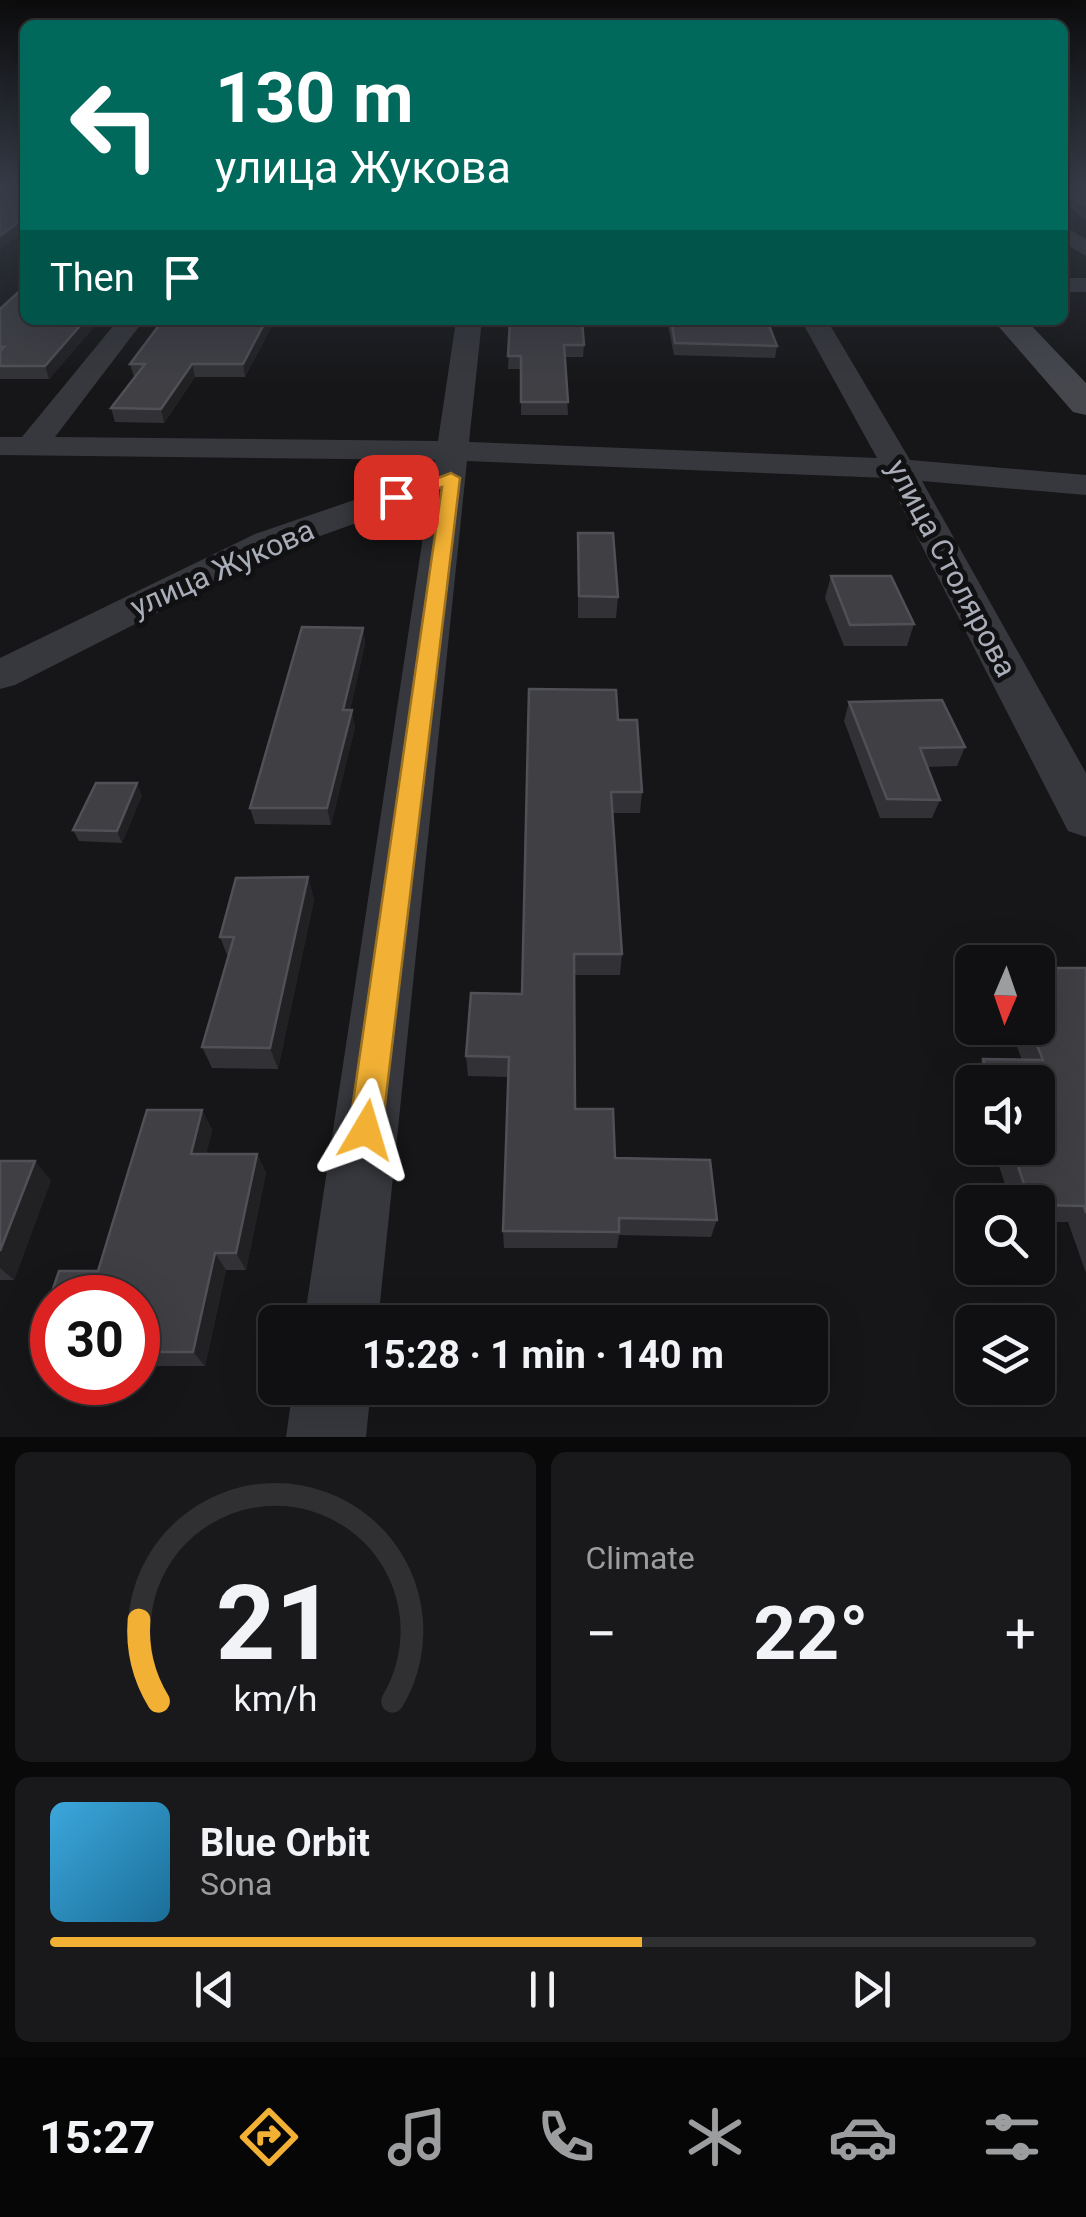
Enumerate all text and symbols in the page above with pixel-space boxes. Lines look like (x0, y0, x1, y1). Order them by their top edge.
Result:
text: 130 m (215, 57, 414, 139)
icon: left (50, 60, 180, 190)
text: улица Жукова (215, 141, 511, 194)
icon: arrive (155, 250, 210, 305)
text: Then (50, 256, 135, 300)
street label: улица Столярова (880, 453, 1024, 683)
pin (354, 455, 439, 540)
icon: arrive (369, 470, 424, 525)
street label: улица Жукова (125, 512, 319, 624)
north arrow (955, 945, 1055, 1045)
map controls (955, 945, 1055, 1405)
button: sound (955, 1065, 1055, 1165)
position arrow (314, 1078, 418, 1182)
button: search (955, 1185, 1055, 1285)
speed limit sign: 30 (30, 1275, 160, 1405)
button: layers (955, 1305, 1055, 1405)
text: 15:28 · 1 min · 140 m (362, 1333, 724, 1377)
text: Climate (586, 1539, 695, 1577)
text: 21 (216, 1563, 335, 1684)
text: 22° (753, 1589, 869, 1677)
text: − (586, 1602, 617, 1666)
text: + (1005, 1602, 1036, 1666)
text: km/h (233, 1678, 317, 1720)
text: Blue Orbit (200, 1821, 370, 1865)
text: Sona (200, 1865, 272, 1903)
icon: previous (187, 1962, 242, 2017)
icon: pause (515, 1962, 570, 2017)
icon: next (844, 1962, 899, 2017)
icon: directions (234, 2102, 304, 2172)
icon: music (382, 2102, 452, 2172)
icon: phone (531, 2102, 601, 2172)
icon: climate (680, 2102, 750, 2172)
icon: car (828, 2102, 898, 2172)
icon: filters (977, 2102, 1047, 2172)
text: 15:27 (39, 2111, 155, 2164)

